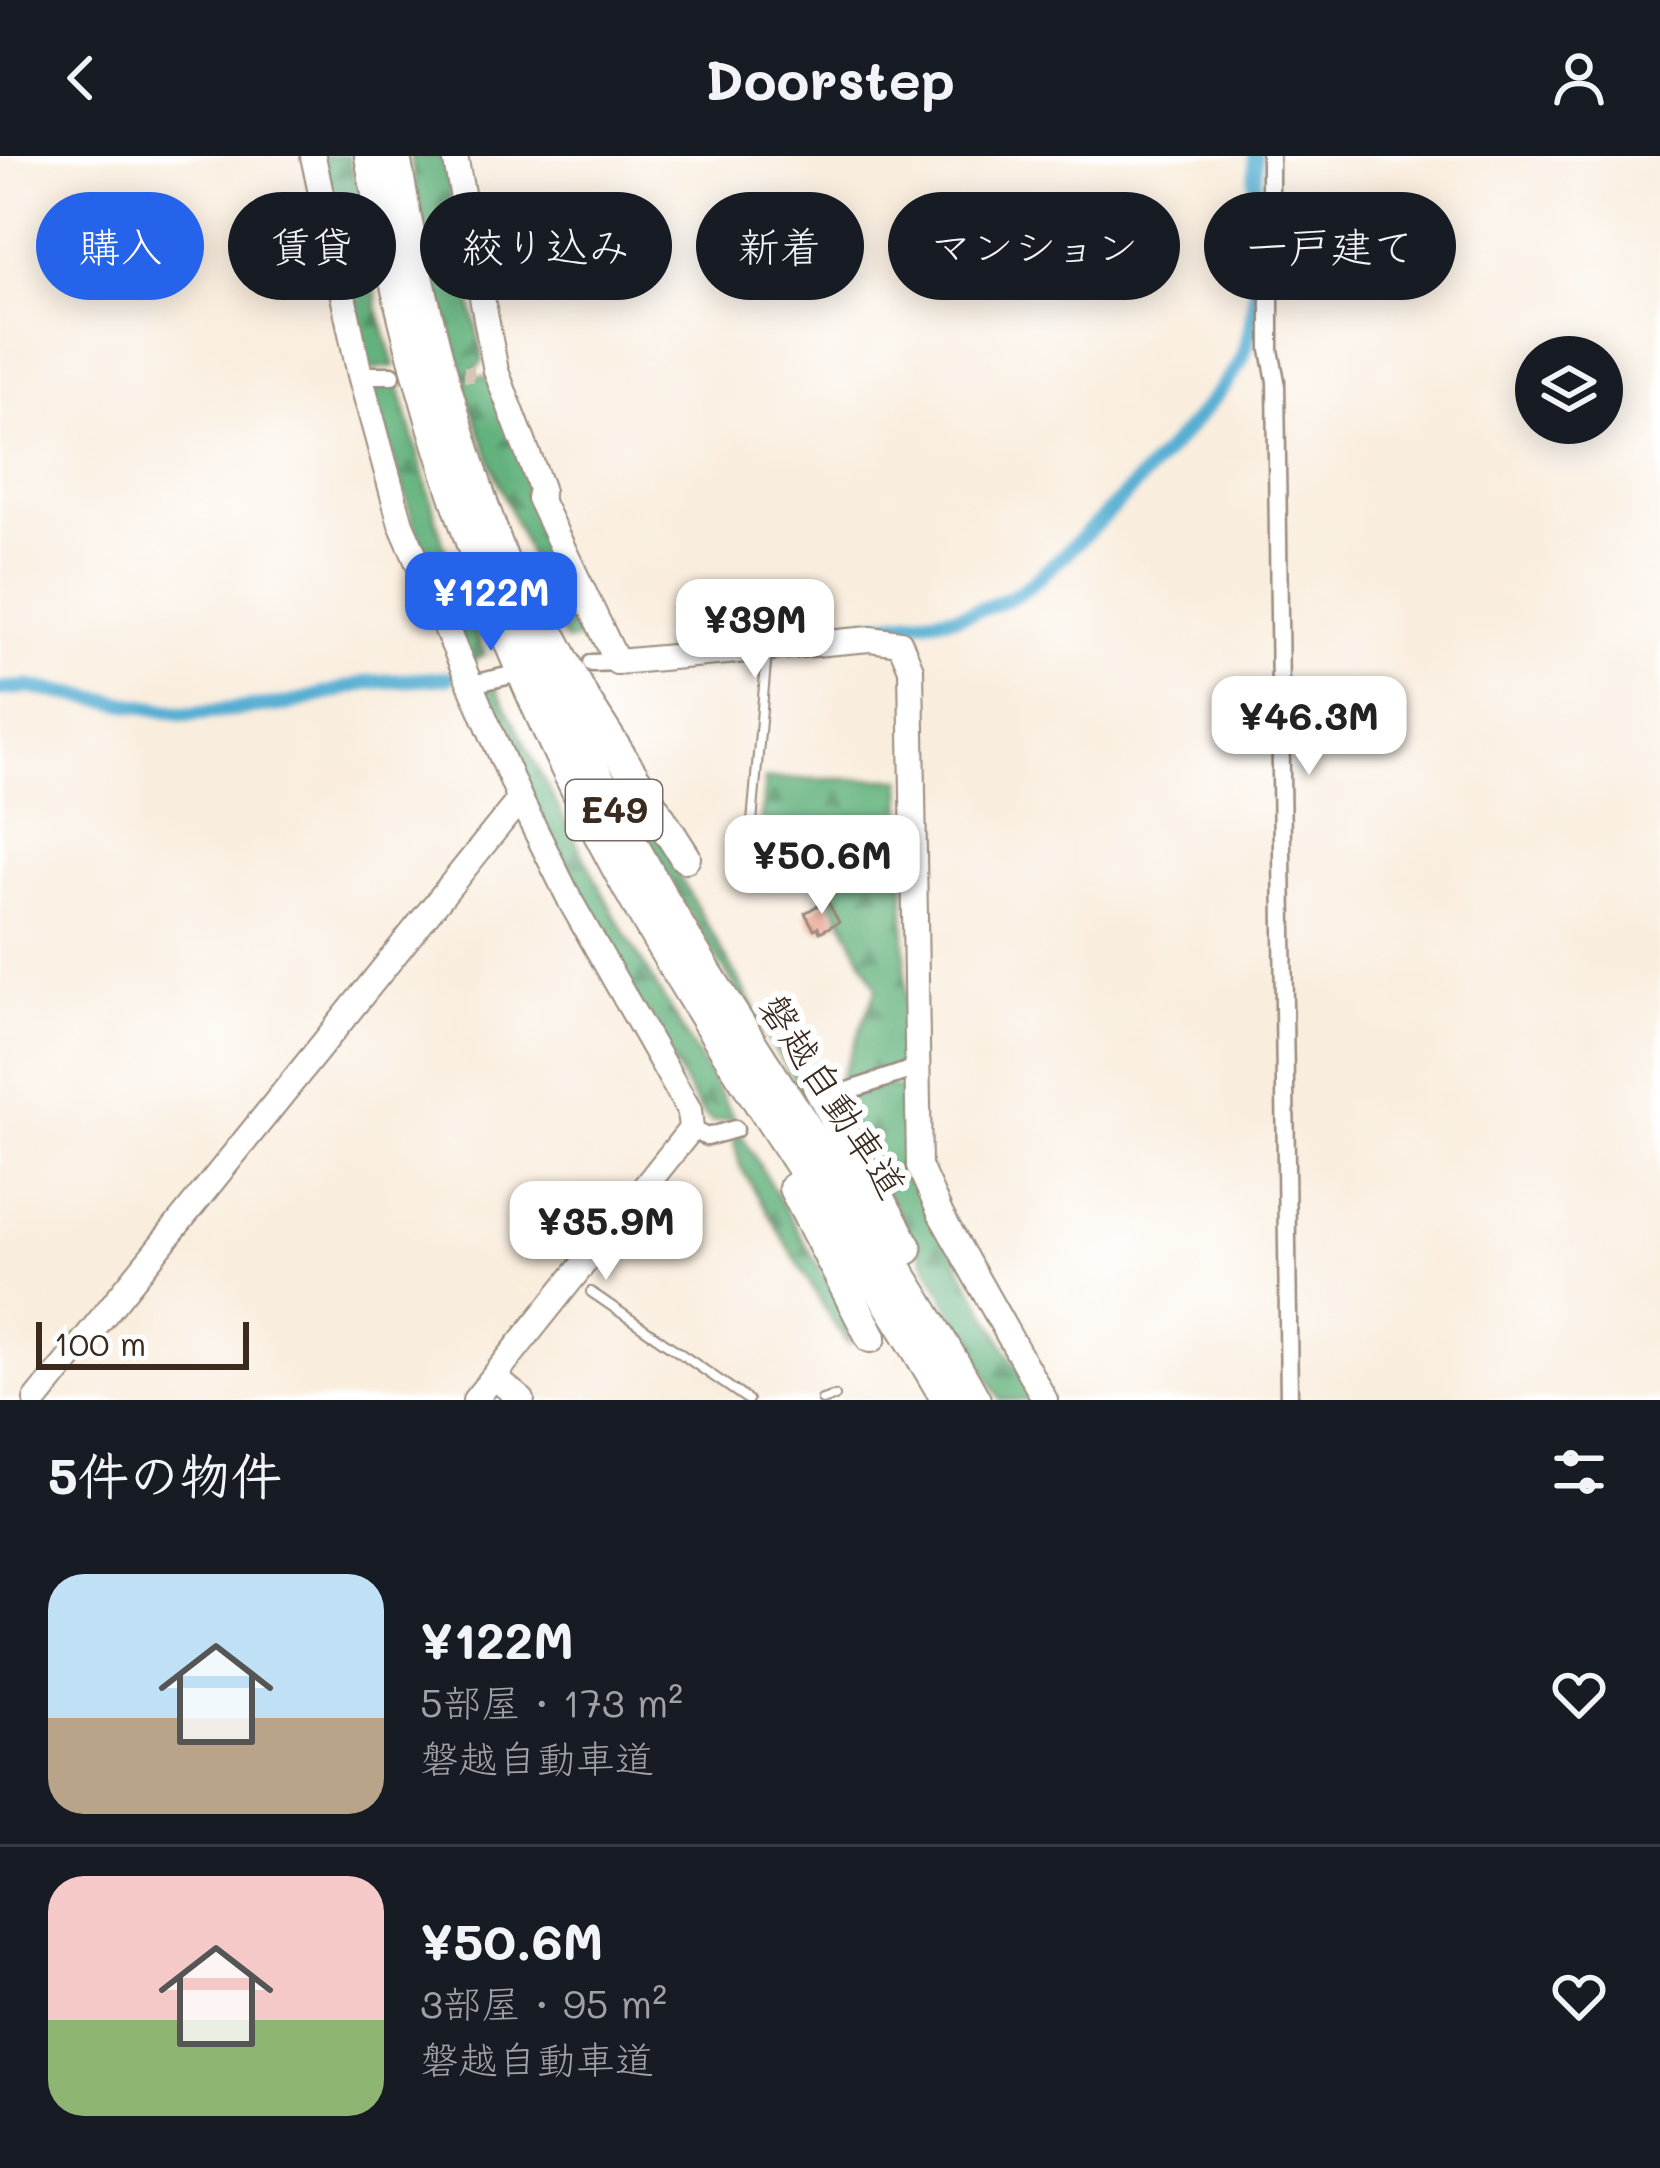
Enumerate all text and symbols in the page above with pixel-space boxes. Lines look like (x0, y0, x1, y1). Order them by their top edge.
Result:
text: Doorstep (705, 43, 955, 114)
icon: back (48, 45, 114, 111)
icon: person (1546, 45, 1612, 111)
chip: 購入 (36, 192, 204, 300)
chip: 賃貸 (228, 192, 396, 300)
chip: 絞り込み (420, 192, 672, 300)
chip: 新着 (696, 192, 864, 300)
chip: マンション (888, 192, 1180, 300)
chip: 一戸建て (1204, 192, 1456, 300)
map controls (1515, 336, 1623, 444)
button: layers (1515, 336, 1623, 444)
pin: ¥122M (407, 552, 575, 654)
text: ¥122M (432, 565, 550, 616)
pin: ¥39M (684, 579, 826, 681)
text: ¥39M (703, 592, 807, 643)
pin: ¥46.3M (1211, 676, 1407, 778)
text: ¥46.3M (1239, 689, 1379, 740)
road number: E49 (566, 780, 662, 840)
pin: ¥50.6M (724, 815, 920, 917)
text: ¥50.6M (752, 828, 892, 879)
street label: 磐越自動車道 (749, 983, 919, 1207)
pin: ¥35.9M (508, 1181, 704, 1283)
text: ¥35.9M (537, 1194, 675, 1245)
scale bar (36, 1316, 249, 1369)
text: 100 m (54, 1321, 146, 1364)
icon: filters (1546, 1439, 1612, 1505)
text: 5件の物件 (48, 1440, 282, 1507)
text: ¥122M (420, 1605, 574, 1672)
icon: home (144, 1622, 288, 1766)
icon: heart (1546, 1661, 1612, 1727)
text: 5部屋 · 173 m² (420, 1676, 683, 1727)
text: 磐越自動車道 (420, 1732, 654, 1783)
text: ¥50.6M (420, 1906, 604, 1973)
icon: home (144, 1924, 288, 2068)
icon: heart (1546, 1963, 1612, 2029)
text: 3部屋 · 95 m² (420, 1977, 667, 2028)
text: 磐越自動車道 (420, 2033, 654, 2084)

